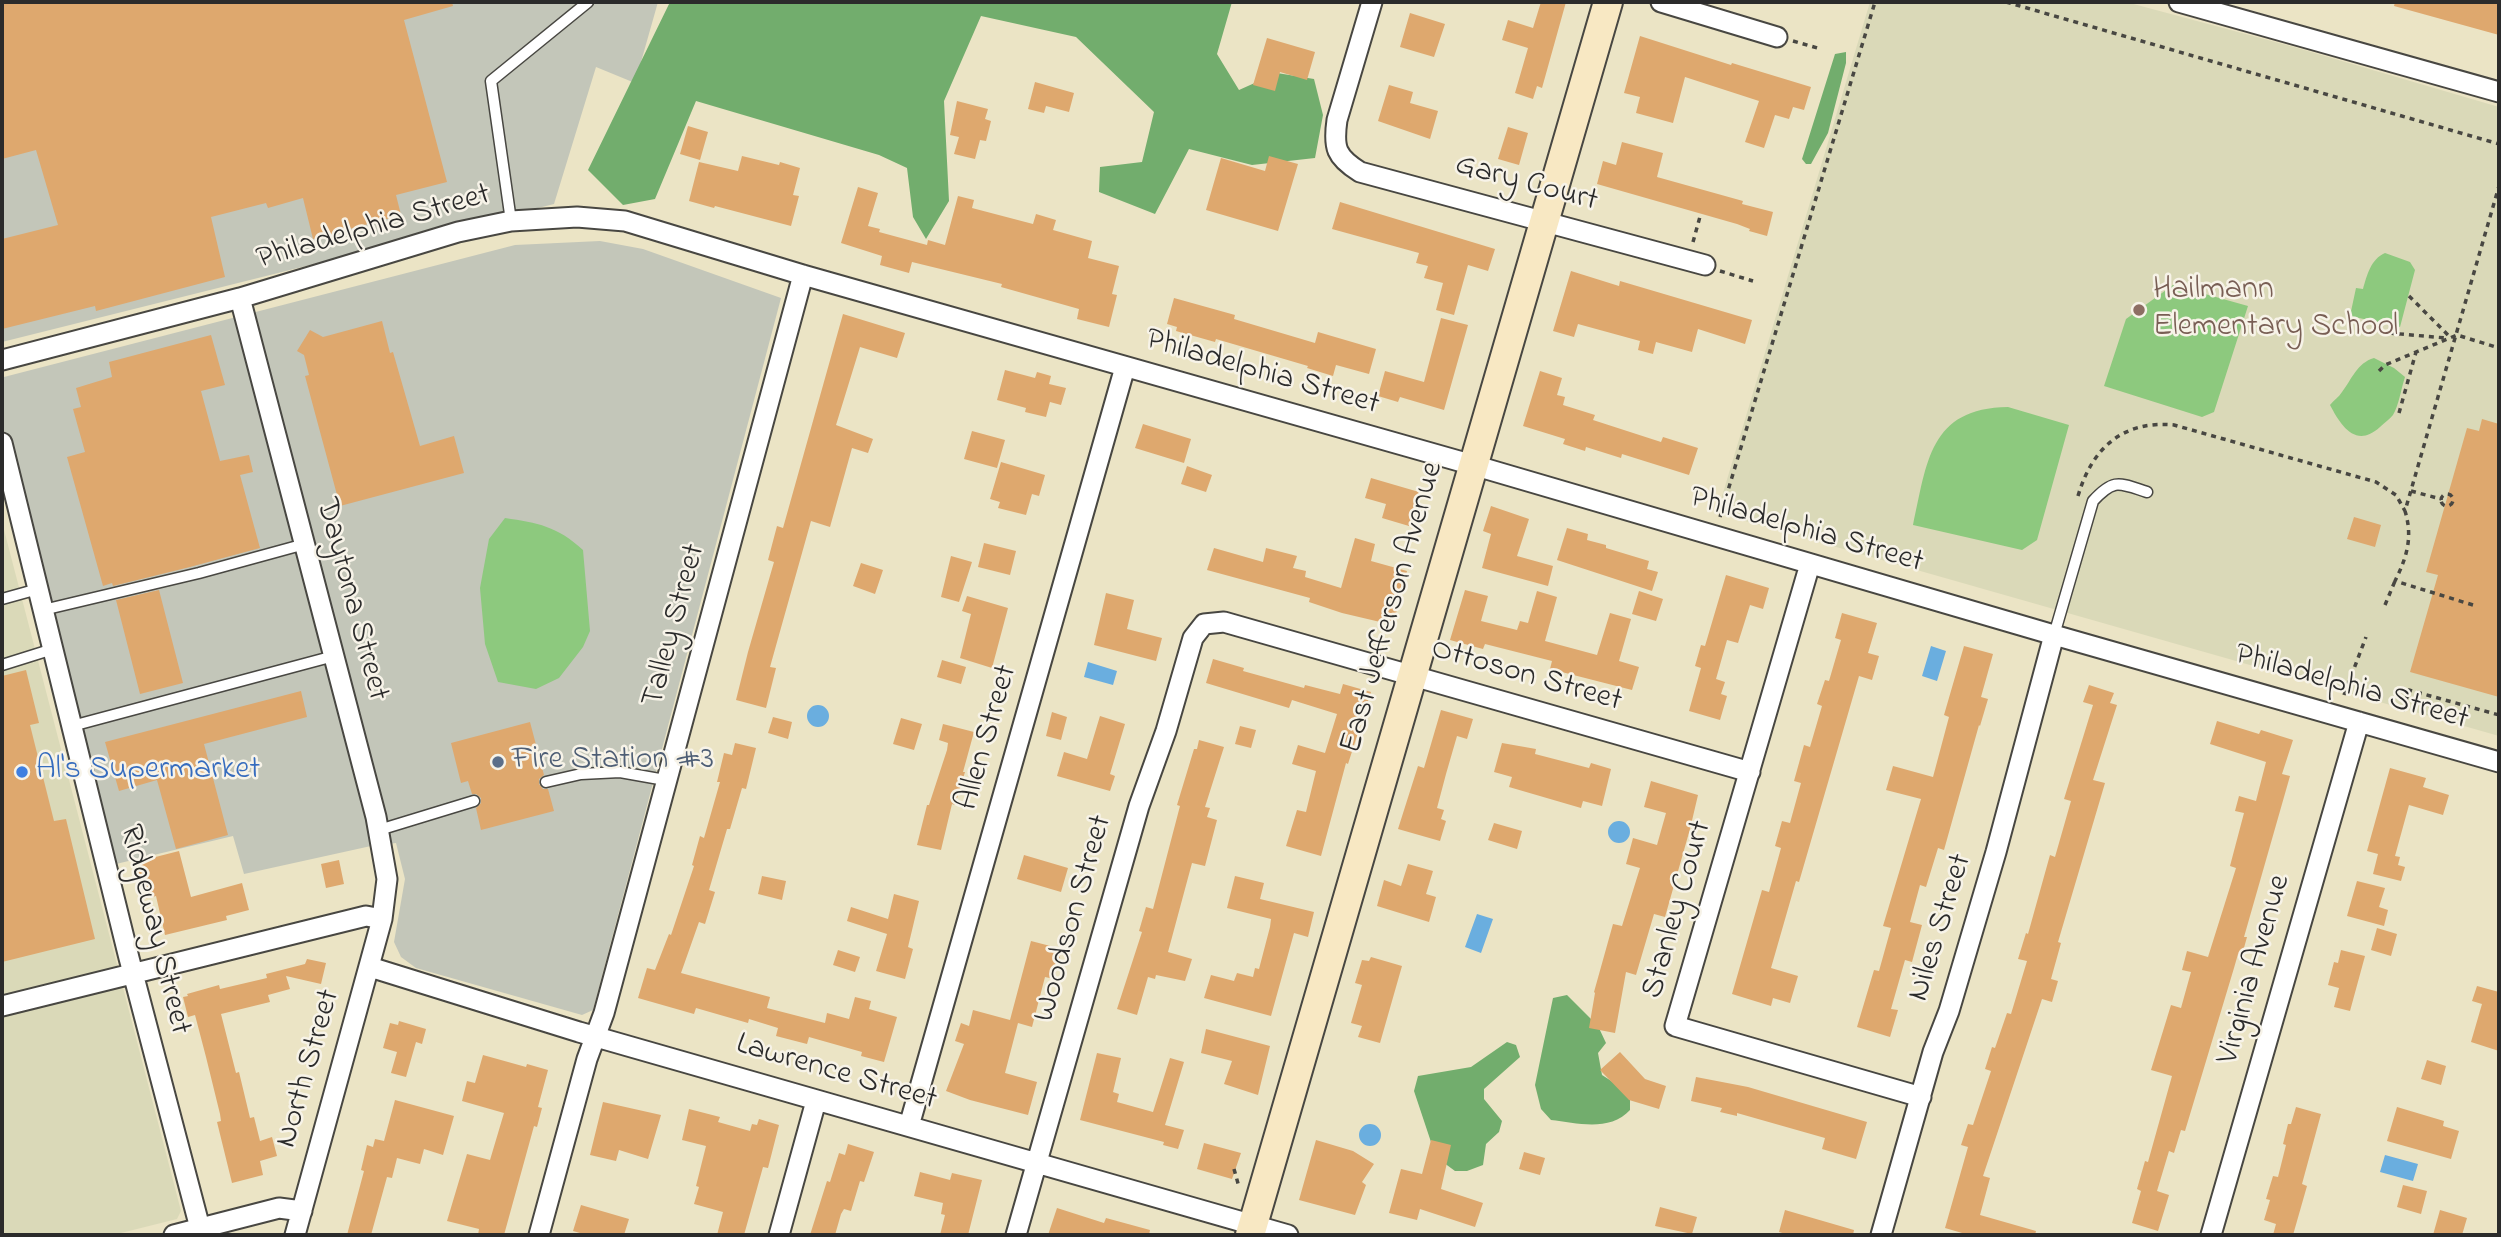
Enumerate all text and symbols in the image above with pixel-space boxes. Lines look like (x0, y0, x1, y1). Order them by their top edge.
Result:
street label: Gary Court (1450, 148, 1602, 222)
street label: Philadelphia Street (253, 177, 495, 281)
place label: Hailmann Elementary School (2153, 273, 2398, 348)
marker: Hailmann Elementary School (2131, 302, 2147, 318)
street label: Philadelphia Street (1141, 322, 1383, 426)
street label: East Jefferson Avenue (1334, 458, 1454, 758)
street label: Philadelphia Street (1685, 480, 1927, 584)
street label: Daytona Street (305, 495, 395, 705)
street label: Talley Street (636, 540, 716, 712)
street label: Ottoson Street (1426, 631, 1626, 723)
street label: Philadelphia Street (2230, 637, 2472, 741)
street label: Allen Street (950, 661, 1028, 815)
place label: Fire Station #3 (512, 743, 714, 781)
place label: Al's Supermarket (36, 753, 260, 791)
marker: Fire Station #3 (490, 754, 506, 770)
marker: Al's Supermarket (14, 764, 30, 780)
street label: Woodson Street (1027, 811, 1123, 1027)
street label: Stanley Court (1635, 817, 1723, 1003)
street label: Ridgeway Street (108, 821, 198, 1039)
street label: Niles Street (1901, 850, 1983, 1006)
street label: Virginia Avenue (2211, 871, 2301, 1069)
street label: North Street (269, 985, 351, 1153)
street label: Lawrence Street (731, 1027, 941, 1121)

